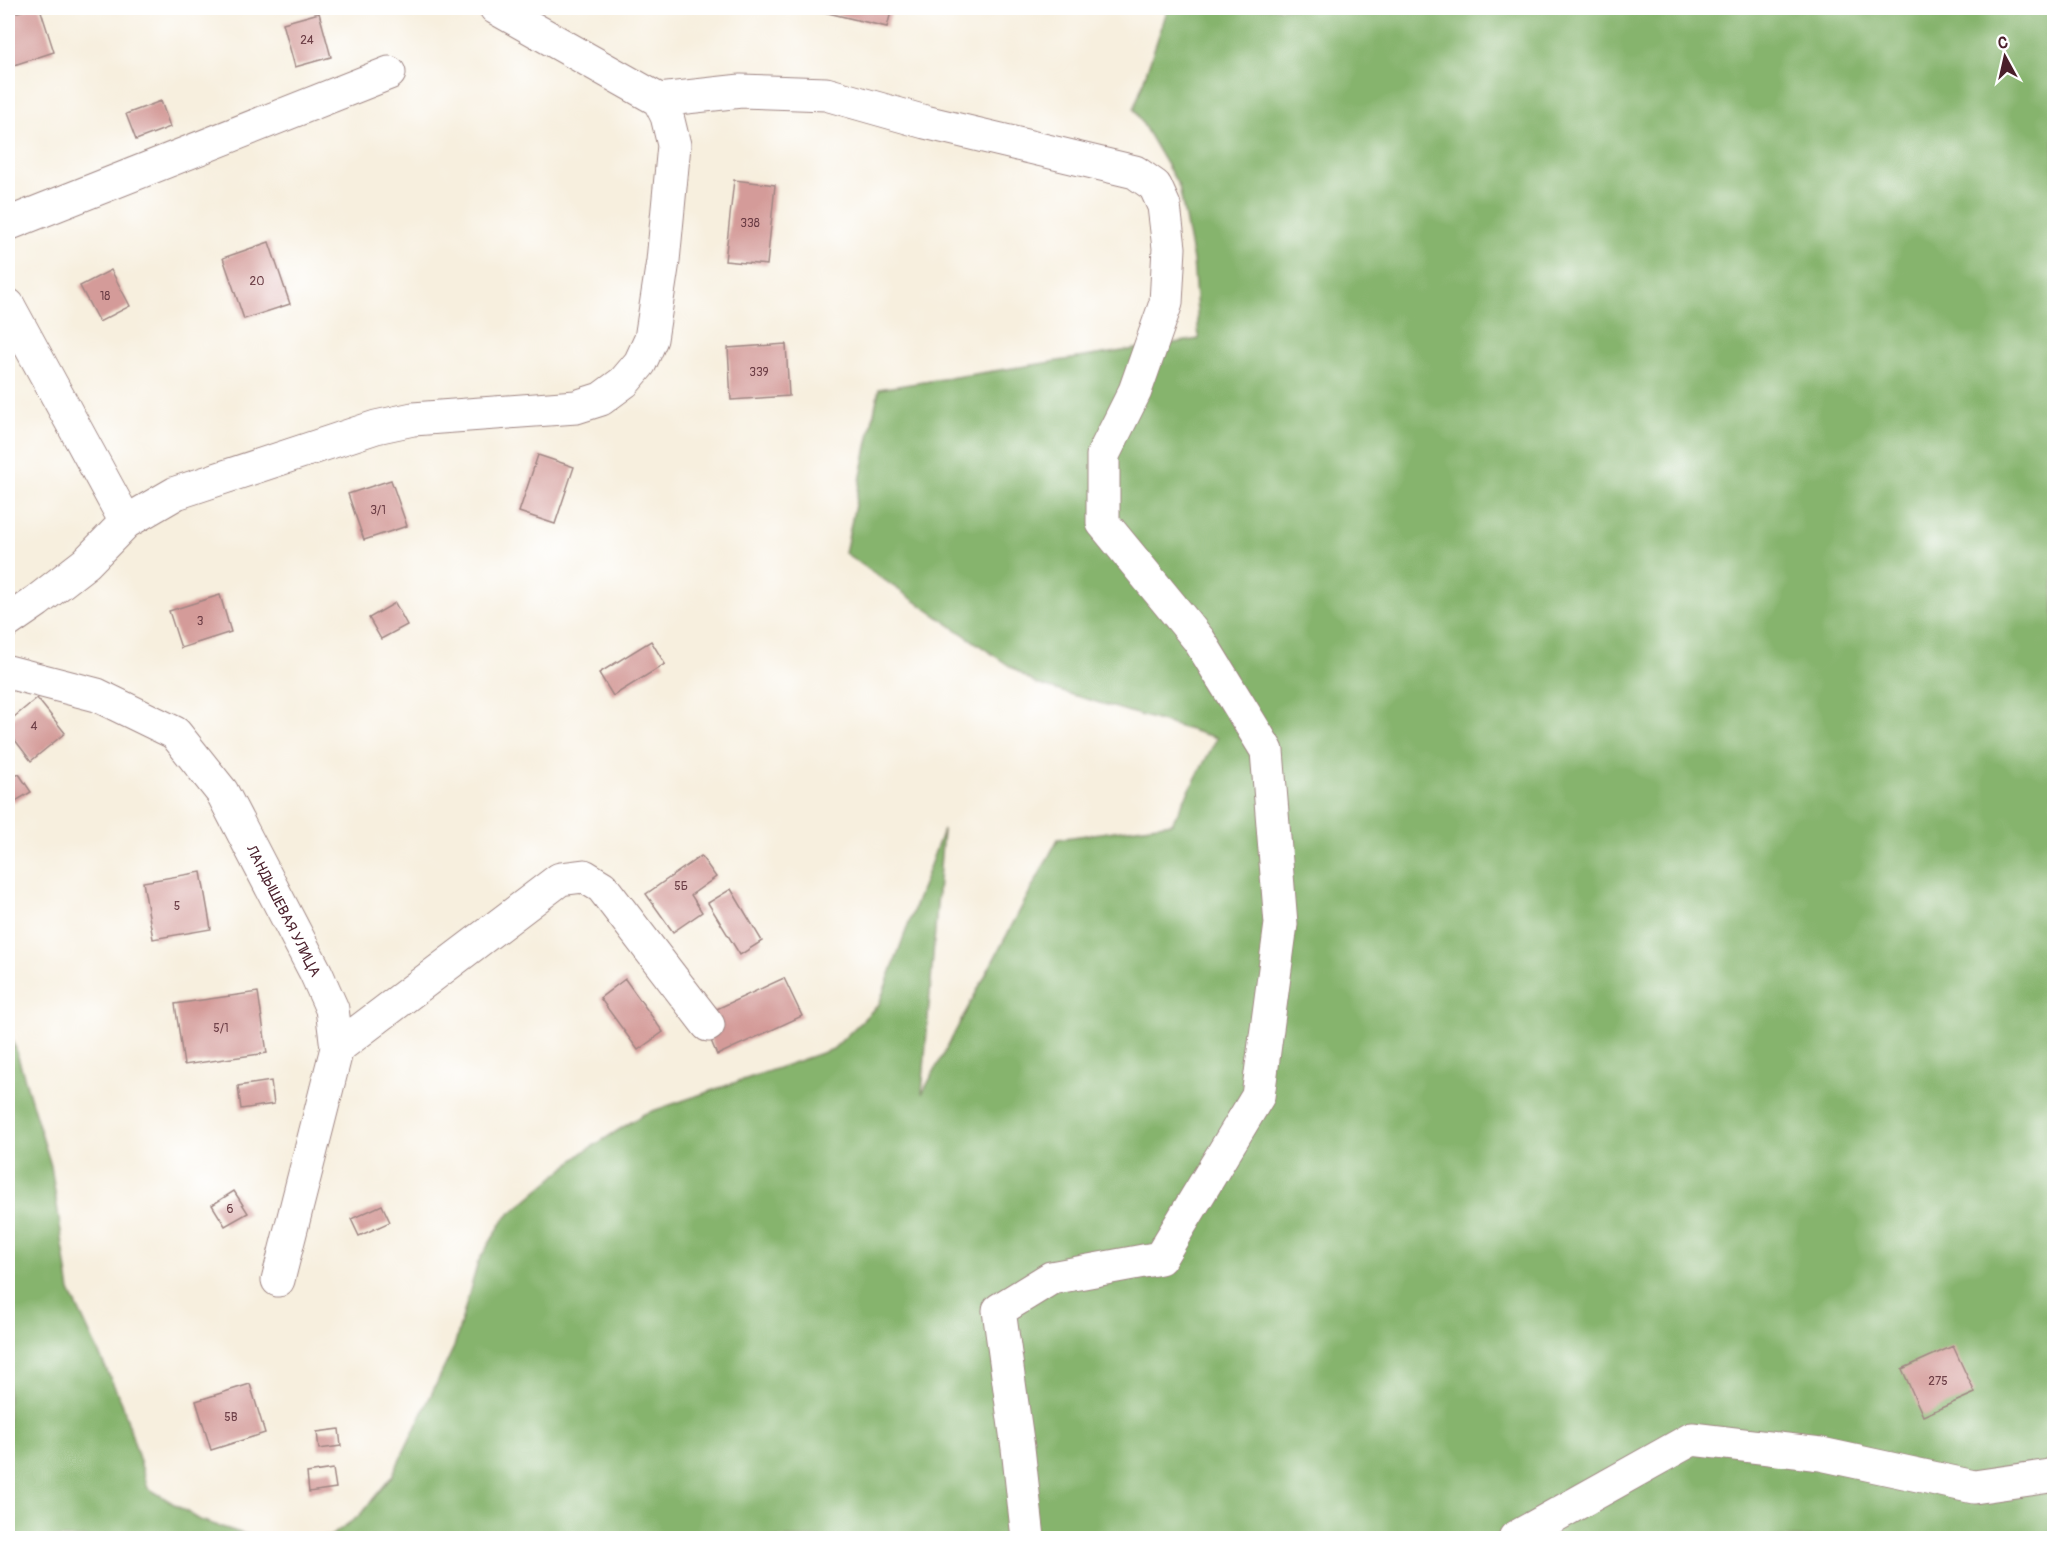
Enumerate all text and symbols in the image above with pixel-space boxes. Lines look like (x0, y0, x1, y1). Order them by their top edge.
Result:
north arrow (1975, 27, 2035, 87)
house number: 24 (300, 33, 314, 48)
text: С (1997, 33, 2009, 54)
house number: 338 (740, 216, 760, 231)
house number: 20 (250, 274, 264, 289)
house number: 18 (100, 289, 110, 304)
house number: 339 (749, 365, 769, 380)
house number: 3/1 (370, 503, 386, 518)
house number: 3 (197, 614, 204, 629)
house number: 4 (31, 719, 38, 734)
street label: ЛАНДЫШЕВАЯ УЛИЦА (241, 841, 325, 980)
house number: 5Б (674, 879, 688, 894)
house number: 5 (174, 899, 180, 914)
house number: 5/1 (213, 1021, 229, 1036)
house number: 6 (227, 1202, 234, 1217)
house number: 275 (1928, 1374, 1948, 1389)
house number: 5В (224, 1410, 238, 1425)

